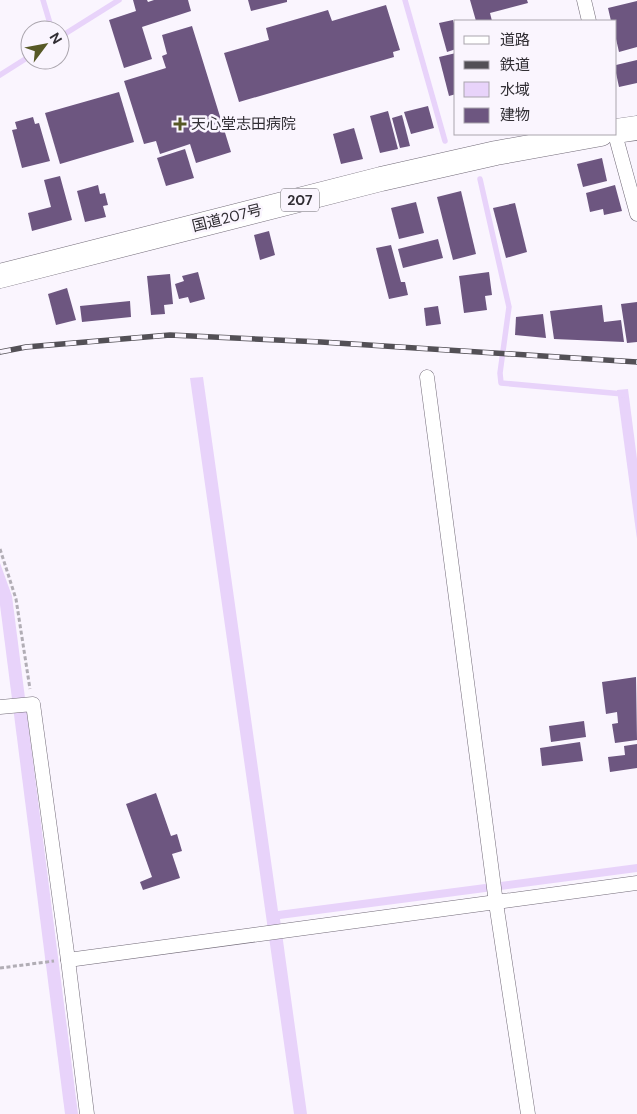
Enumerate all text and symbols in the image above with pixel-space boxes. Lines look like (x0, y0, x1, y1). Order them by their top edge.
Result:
north arrow (20, 20, 70, 70)
legend (454, 20, 617, 135)
text: N (46, 29, 66, 47)
text: 道路 (500, 30, 530, 50)
text: 鉄道 (500, 55, 530, 75)
text: 水域 (500, 80, 530, 100)
text: 建物 (500, 105, 530, 125)
place label: 天心堂志田病院 (191, 114, 296, 134)
marker: 天心堂志田病院 (173, 117, 187, 131)
road number: 207 (281, 188, 319, 212)
street label: 国道207号 (190, 200, 264, 236)

